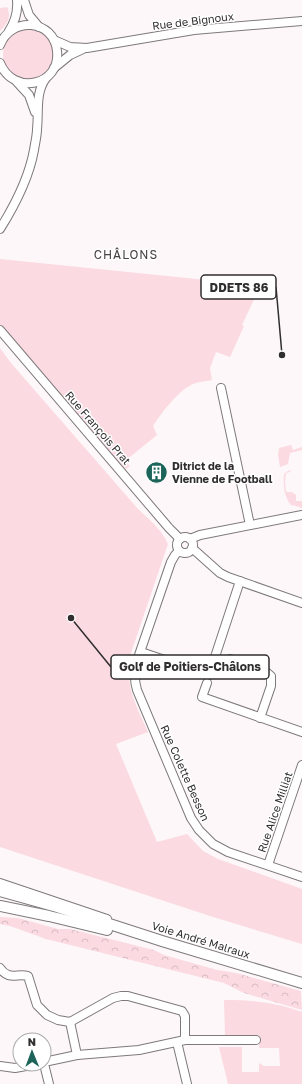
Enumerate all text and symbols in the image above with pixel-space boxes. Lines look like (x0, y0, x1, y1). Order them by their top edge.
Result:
street label: Rue de Bignoux (151, 9, 234, 32)
district label: CHÂLONS (94, 247, 158, 262)
callout: DDETS 86 (201, 275, 276, 299)
text: DDETS 86 (210, 280, 269, 295)
street label: Rue François Prat (63, 388, 134, 467)
building icon: Ditrict de la Vienne de Football (143, 459, 169, 485)
place label: Ditrict de la Vienne de Football (172, 459, 273, 485)
callout: Golf de Poitiers-Châlons (111, 655, 269, 679)
text: Golf de Poitiers-Châlons (119, 659, 261, 674)
street label: Rue Colette Besson (158, 723, 212, 823)
street label: Rue Alice Milliat (255, 770, 294, 854)
street label: Voie André Malraux (151, 918, 252, 961)
north arrow (12, 1032, 52, 1072)
text: N (28, 1035, 36, 1048)

